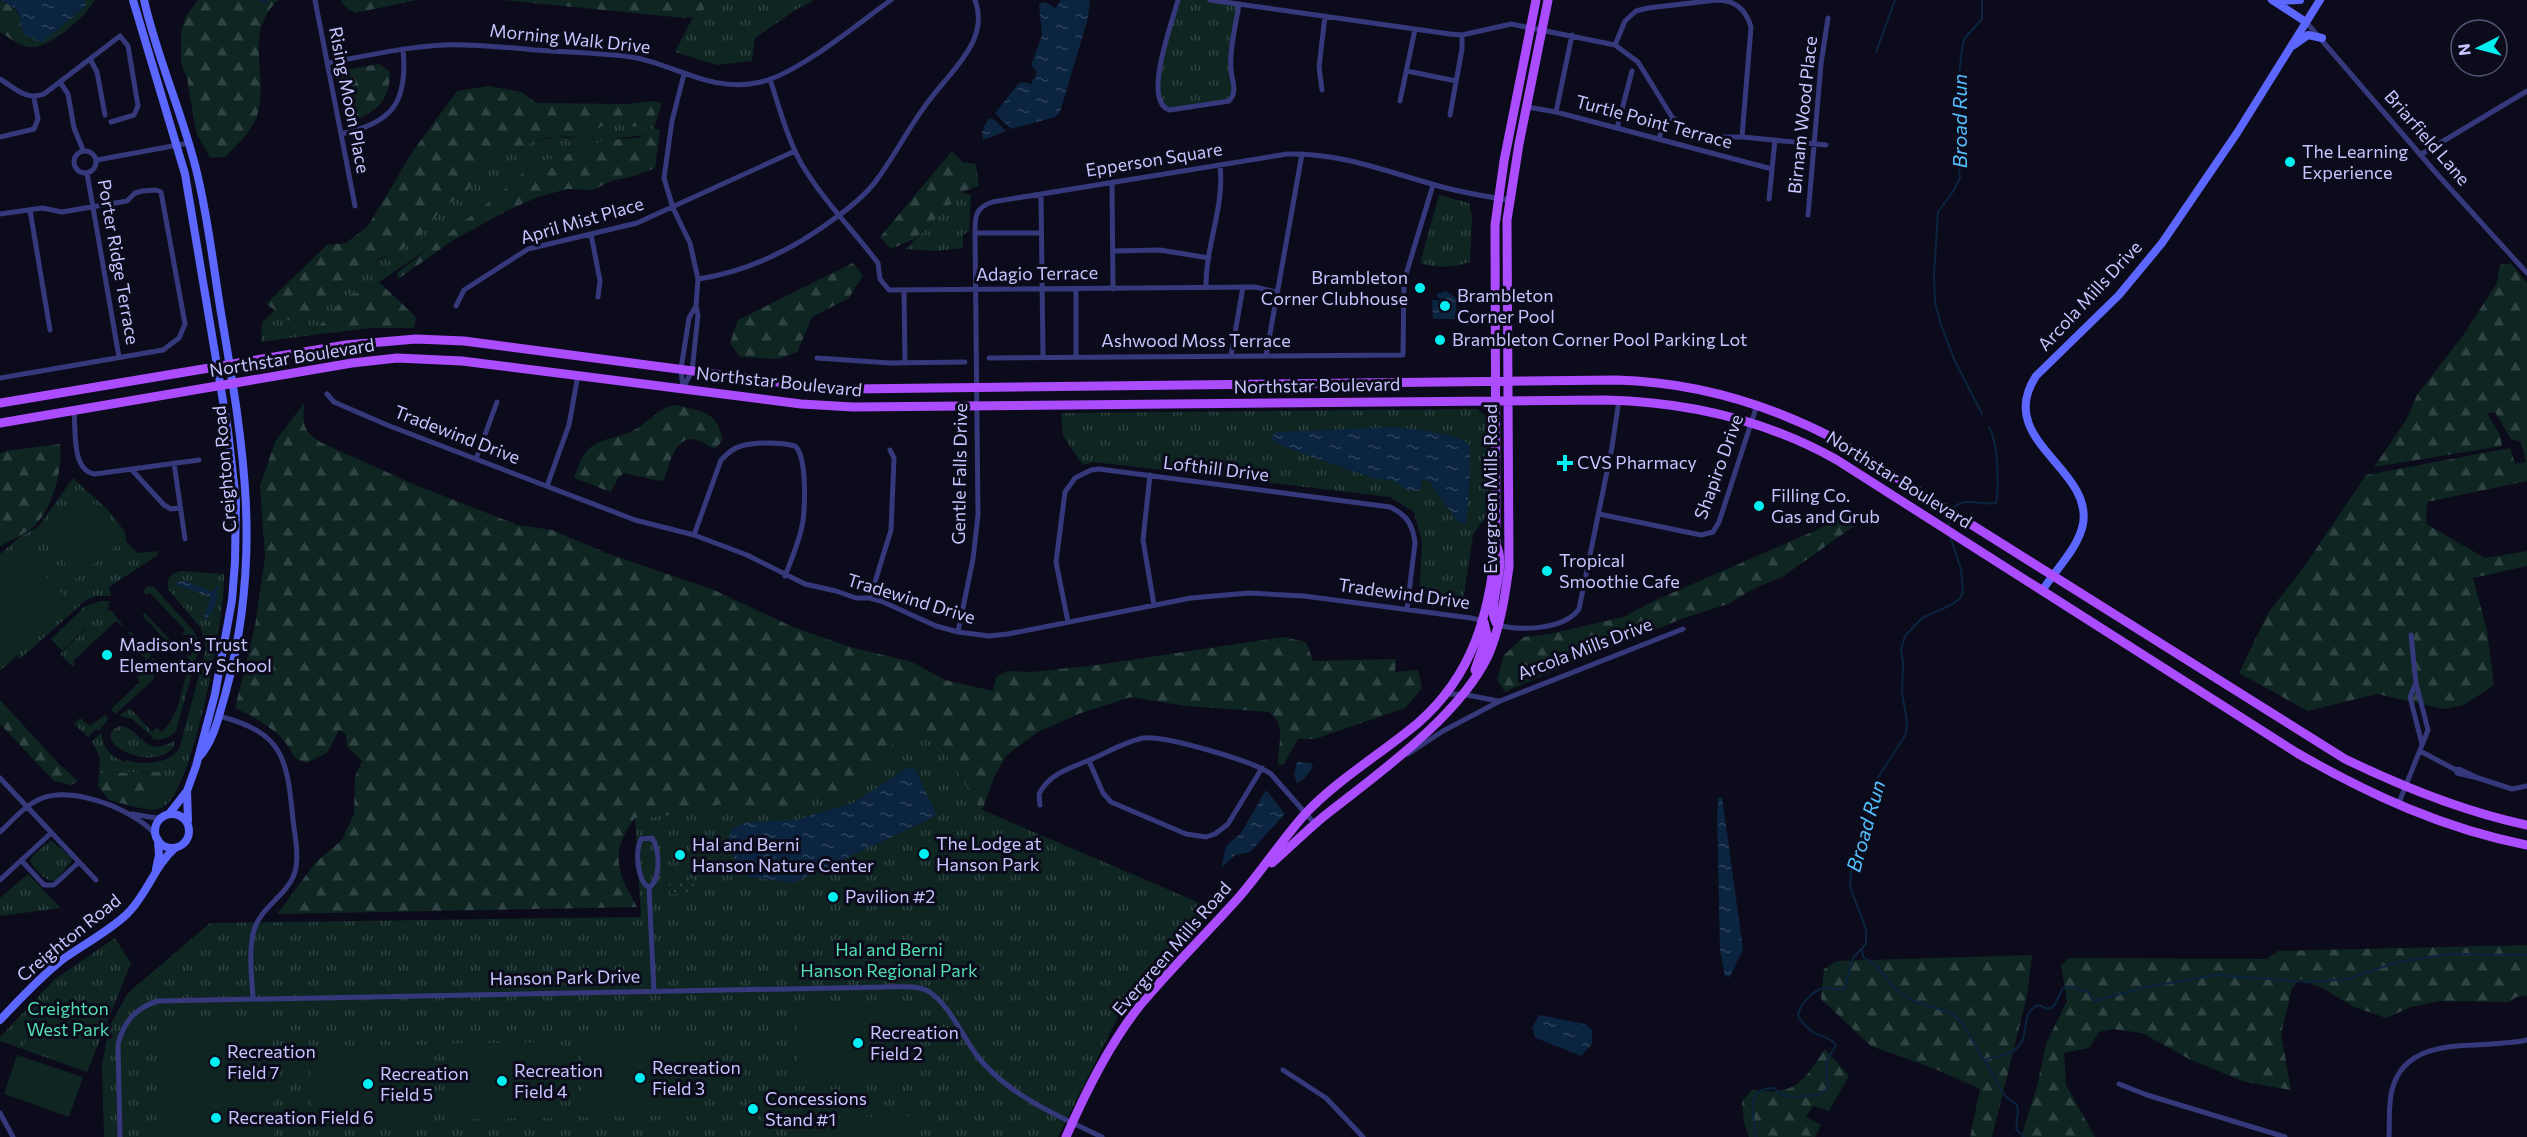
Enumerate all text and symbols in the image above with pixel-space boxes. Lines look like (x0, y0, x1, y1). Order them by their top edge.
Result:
north arrow (2449, 18, 2509, 78)
street label: Morning Walk Drive (489, 19, 652, 57)
street label: Rising Moon Place (325, 25, 375, 175)
street label: Birnam Wood Place (1783, 35, 1821, 195)
text: N (2454, 43, 2474, 57)
water label: Broad Run (1947, 74, 1971, 168)
street label: Briarfield Lane (2380, 85, 2475, 190)
street label: Turtle Point Terrace (1573, 90, 1735, 153)
street label: Epperson Square (1084, 137, 1224, 181)
place label: The Learning Experience (2302, 140, 2408, 183)
marker: The Learning Experience (2283, 155, 2297, 169)
street label: Porter Ridge Terrace (94, 177, 144, 346)
street label: April Mist Place (517, 192, 646, 248)
street label: Arcola Mills Drive (2033, 236, 2146, 355)
street label: Adagio Terrace (976, 261, 1098, 285)
place label: Brambleton Corner Clubhouse (1261, 266, 1408, 309)
marker: Brambleton Corner Clubhouse (1413, 281, 1427, 295)
place label: Brambleton Corner Pool (1457, 284, 1555, 327)
marker: Brambleton Corner Pool (1438, 299, 1452, 313)
place label: Brambleton Corner Pool Parking Lot (1452, 328, 1747, 350)
street label: Ashwood Moss Terrace (1101, 329, 1291, 351)
street label: Northstar Boulevard (208, 333, 376, 381)
marker: Brambleton Corner Pool Parking Lot (1433, 333, 1447, 347)
street label: Northstar Boulevard (695, 361, 863, 401)
street label: Northstar Boulevard (1233, 373, 1401, 397)
street label: Tradewind Drive (391, 400, 523, 468)
street label: Gentle Falls Drive (947, 403, 971, 545)
street label: Evergreen Mills Road (1479, 404, 1501, 574)
street label: Creighton Road (208, 405, 241, 533)
street label: Shapiro Drive (1689, 411, 1747, 522)
street label: Northstar Boulevard (1823, 426, 1976, 533)
street label: Lofthill Drive (1162, 451, 1270, 485)
place label: CVS Pharmacy (1577, 451, 1697, 473)
marker: CVS Pharmacy (1558, 456, 1572, 470)
place label: Filling Co. Gas and Grub (1771, 484, 1880, 527)
marker: Filling Co. Gas and Grub (1752, 499, 1766, 513)
place label: Tropical Smoothie Cafe (1559, 549, 1680, 592)
marker: Tropical Smoothie Cafe (1540, 564, 1554, 578)
street label: Tradewind Drive (845, 568, 978, 628)
street label: Tradewind Drive (1337, 573, 1471, 613)
street label: Arcola Mills Drive (1514, 612, 1655, 684)
place label: Madison's Trust Elementary School (119, 633, 272, 676)
marker: Madison's Trust Elementary School (100, 648, 114, 662)
water label: Broad Run (1841, 777, 1890, 874)
place label: The Lodge at Hanson Park (936, 832, 1042, 875)
place label: Hal and Berni Hanson Nature Center (692, 833, 874, 876)
marker: The Lodge at Hanson Park (917, 847, 931, 861)
marker: Hal and Berni Hanson Nature Center (673, 848, 687, 862)
street label: Evergreen Mills Road (1107, 877, 1235, 1020)
place label: Pavilion #2 (845, 885, 935, 907)
street label: Creighton Road (12, 889, 125, 986)
marker: Pavilion #2 (826, 890, 840, 904)
park label: Hal and Berni Hanson Regional Park (800, 938, 978, 981)
street label: Hanson Park Drive (490, 965, 640, 989)
park label: Creighton West Park (26, 997, 110, 1040)
place label: Recreation Field 2 (870, 1021, 959, 1064)
marker: Recreation Field 2 (851, 1036, 865, 1050)
place label: Recreation Field 7 (227, 1040, 316, 1083)
marker: Recreation Field 7 (208, 1055, 222, 1069)
place label: Recreation Field 3 (652, 1056, 741, 1099)
place label: Recreation Field 4 (514, 1059, 603, 1102)
place label: Recreation Field 5 (380, 1062, 469, 1105)
marker: Recreation Field 3 (633, 1071, 647, 1085)
marker: Recreation Field 4 (495, 1074, 509, 1088)
marker: Recreation Field 5 (361, 1077, 375, 1091)
place label: Concessions Stand #1 (765, 1087, 867, 1130)
marker: Concessions Stand #1 (746, 1102, 760, 1116)
place label: Recreation Field 6 (228, 1106, 374, 1128)
marker: Recreation Field 6 (209, 1111, 223, 1125)

